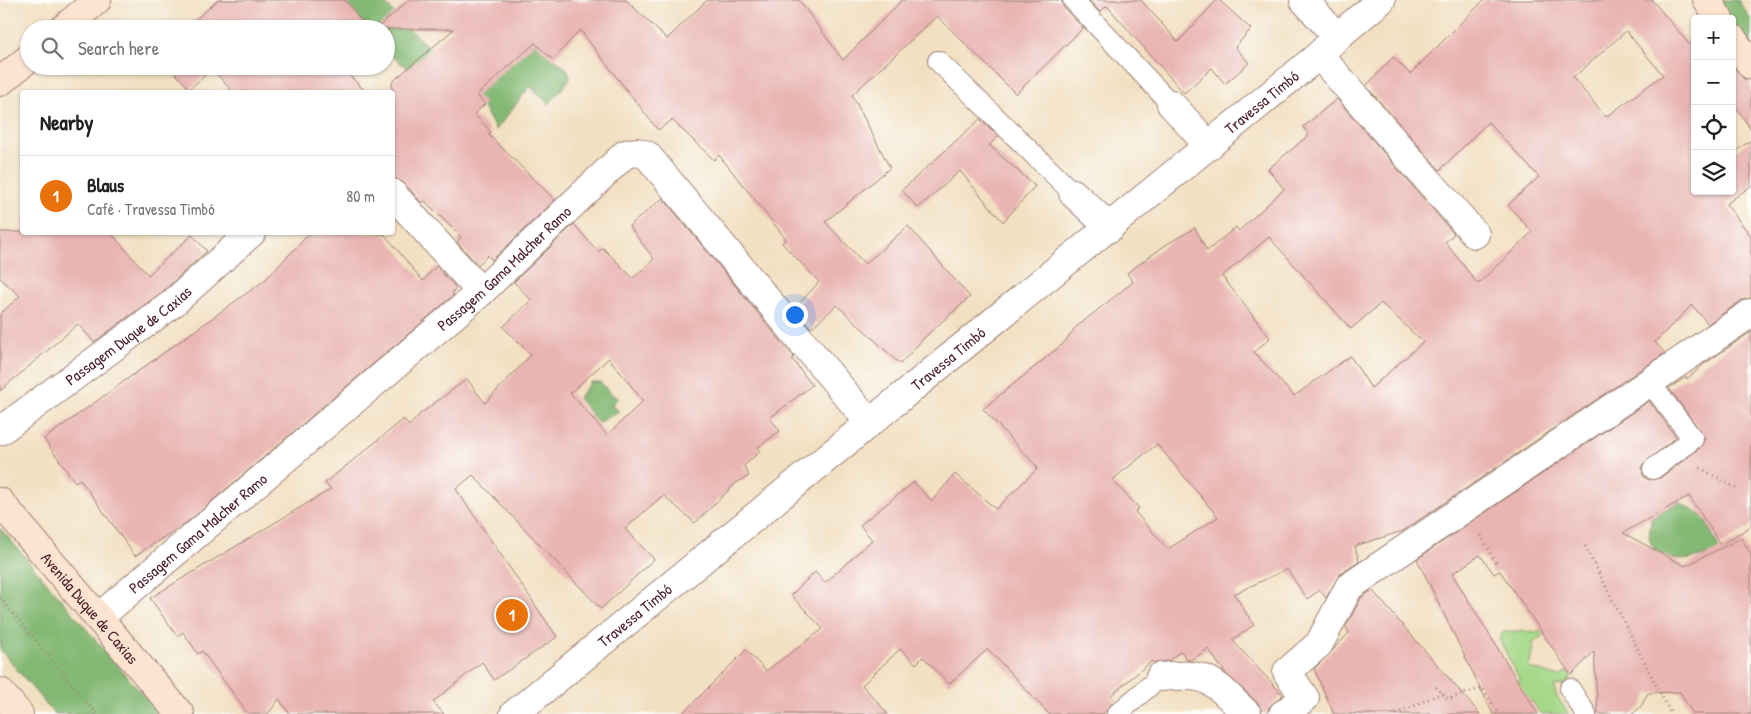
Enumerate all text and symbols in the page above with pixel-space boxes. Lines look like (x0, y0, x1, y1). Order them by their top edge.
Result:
map controls (1691, 15, 1736, 195)
button: + (1691, 15, 1736, 60)
search box (20, 20, 395, 75)
icon: search (38, 34, 66, 62)
text: Search here (78, 35, 159, 61)
button: − (1691, 60, 1736, 105)
street label: Travessa Timbó (1220, 65, 1304, 139)
button: locate (1691, 105, 1736, 150)
text: Nearby (40, 108, 93, 137)
button: layers (1691, 150, 1736, 195)
text: Blaus (87, 172, 124, 198)
text: 1 (53, 185, 59, 207)
text: 80 m (346, 185, 375, 207)
text: Café · Travessa Timbó (87, 198, 215, 220)
street label: Passagem Gama Malcher Ramo (432, 200, 576, 336)
street label: Passagem Duque de Caxias (61, 281, 196, 390)
your location (782, 302, 808, 328)
street label: Travessa Timbó (906, 321, 990, 396)
street label: Passagem Gama Malcher Ramo (124, 467, 272, 598)
street label: Avenida Duque de Caxias (36, 547, 144, 668)
street label: Travessa Timbó (593, 578, 677, 652)
pin: 1 (496, 596, 528, 634)

